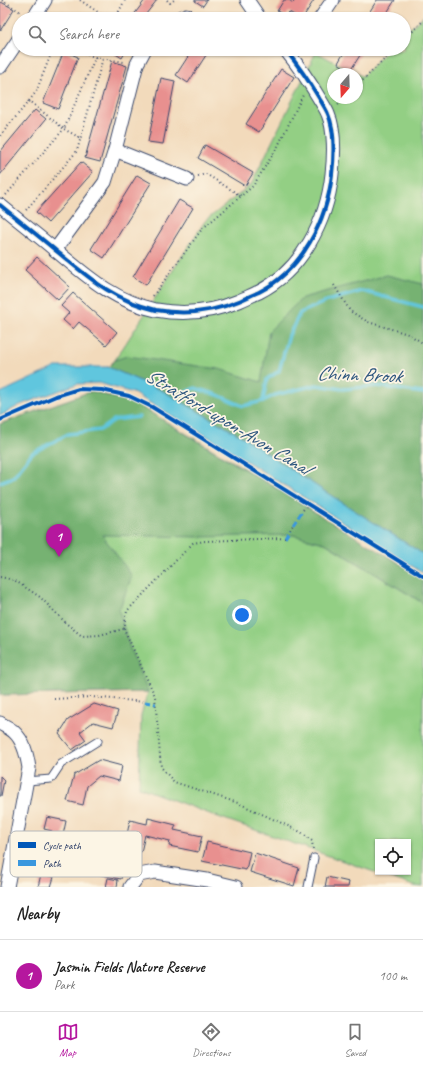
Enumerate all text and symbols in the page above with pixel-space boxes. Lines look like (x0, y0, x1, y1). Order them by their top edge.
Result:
search box (12, 12, 411, 56)
icon: search (26, 23, 48, 45)
text: Search here (58, 25, 119, 44)
north arrow (327, 68, 363, 104)
water label: Chinn Brook (316, 361, 405, 389)
water label: Stratford-upon-Avon Canal (141, 363, 320, 484)
pin: 1 (46, 524, 72, 557)
your location (232, 605, 252, 625)
legend (10, 831, 142, 877)
text: Cycle path (43, 838, 82, 852)
map controls (375, 839, 411, 875)
button: locate (375, 839, 411, 875)
text: Path (43, 856, 62, 870)
text: Nearby (16, 903, 59, 924)
text: Jasmin Fields Nature Reserve (54, 958, 204, 977)
text: 1 (26, 968, 32, 984)
text: 100 m (379, 968, 407, 984)
text: Park (54, 977, 75, 993)
tab: Map (57, 1021, 79, 1059)
tab: Directions (192, 1021, 231, 1059)
tab: Saved (344, 1021, 366, 1059)

